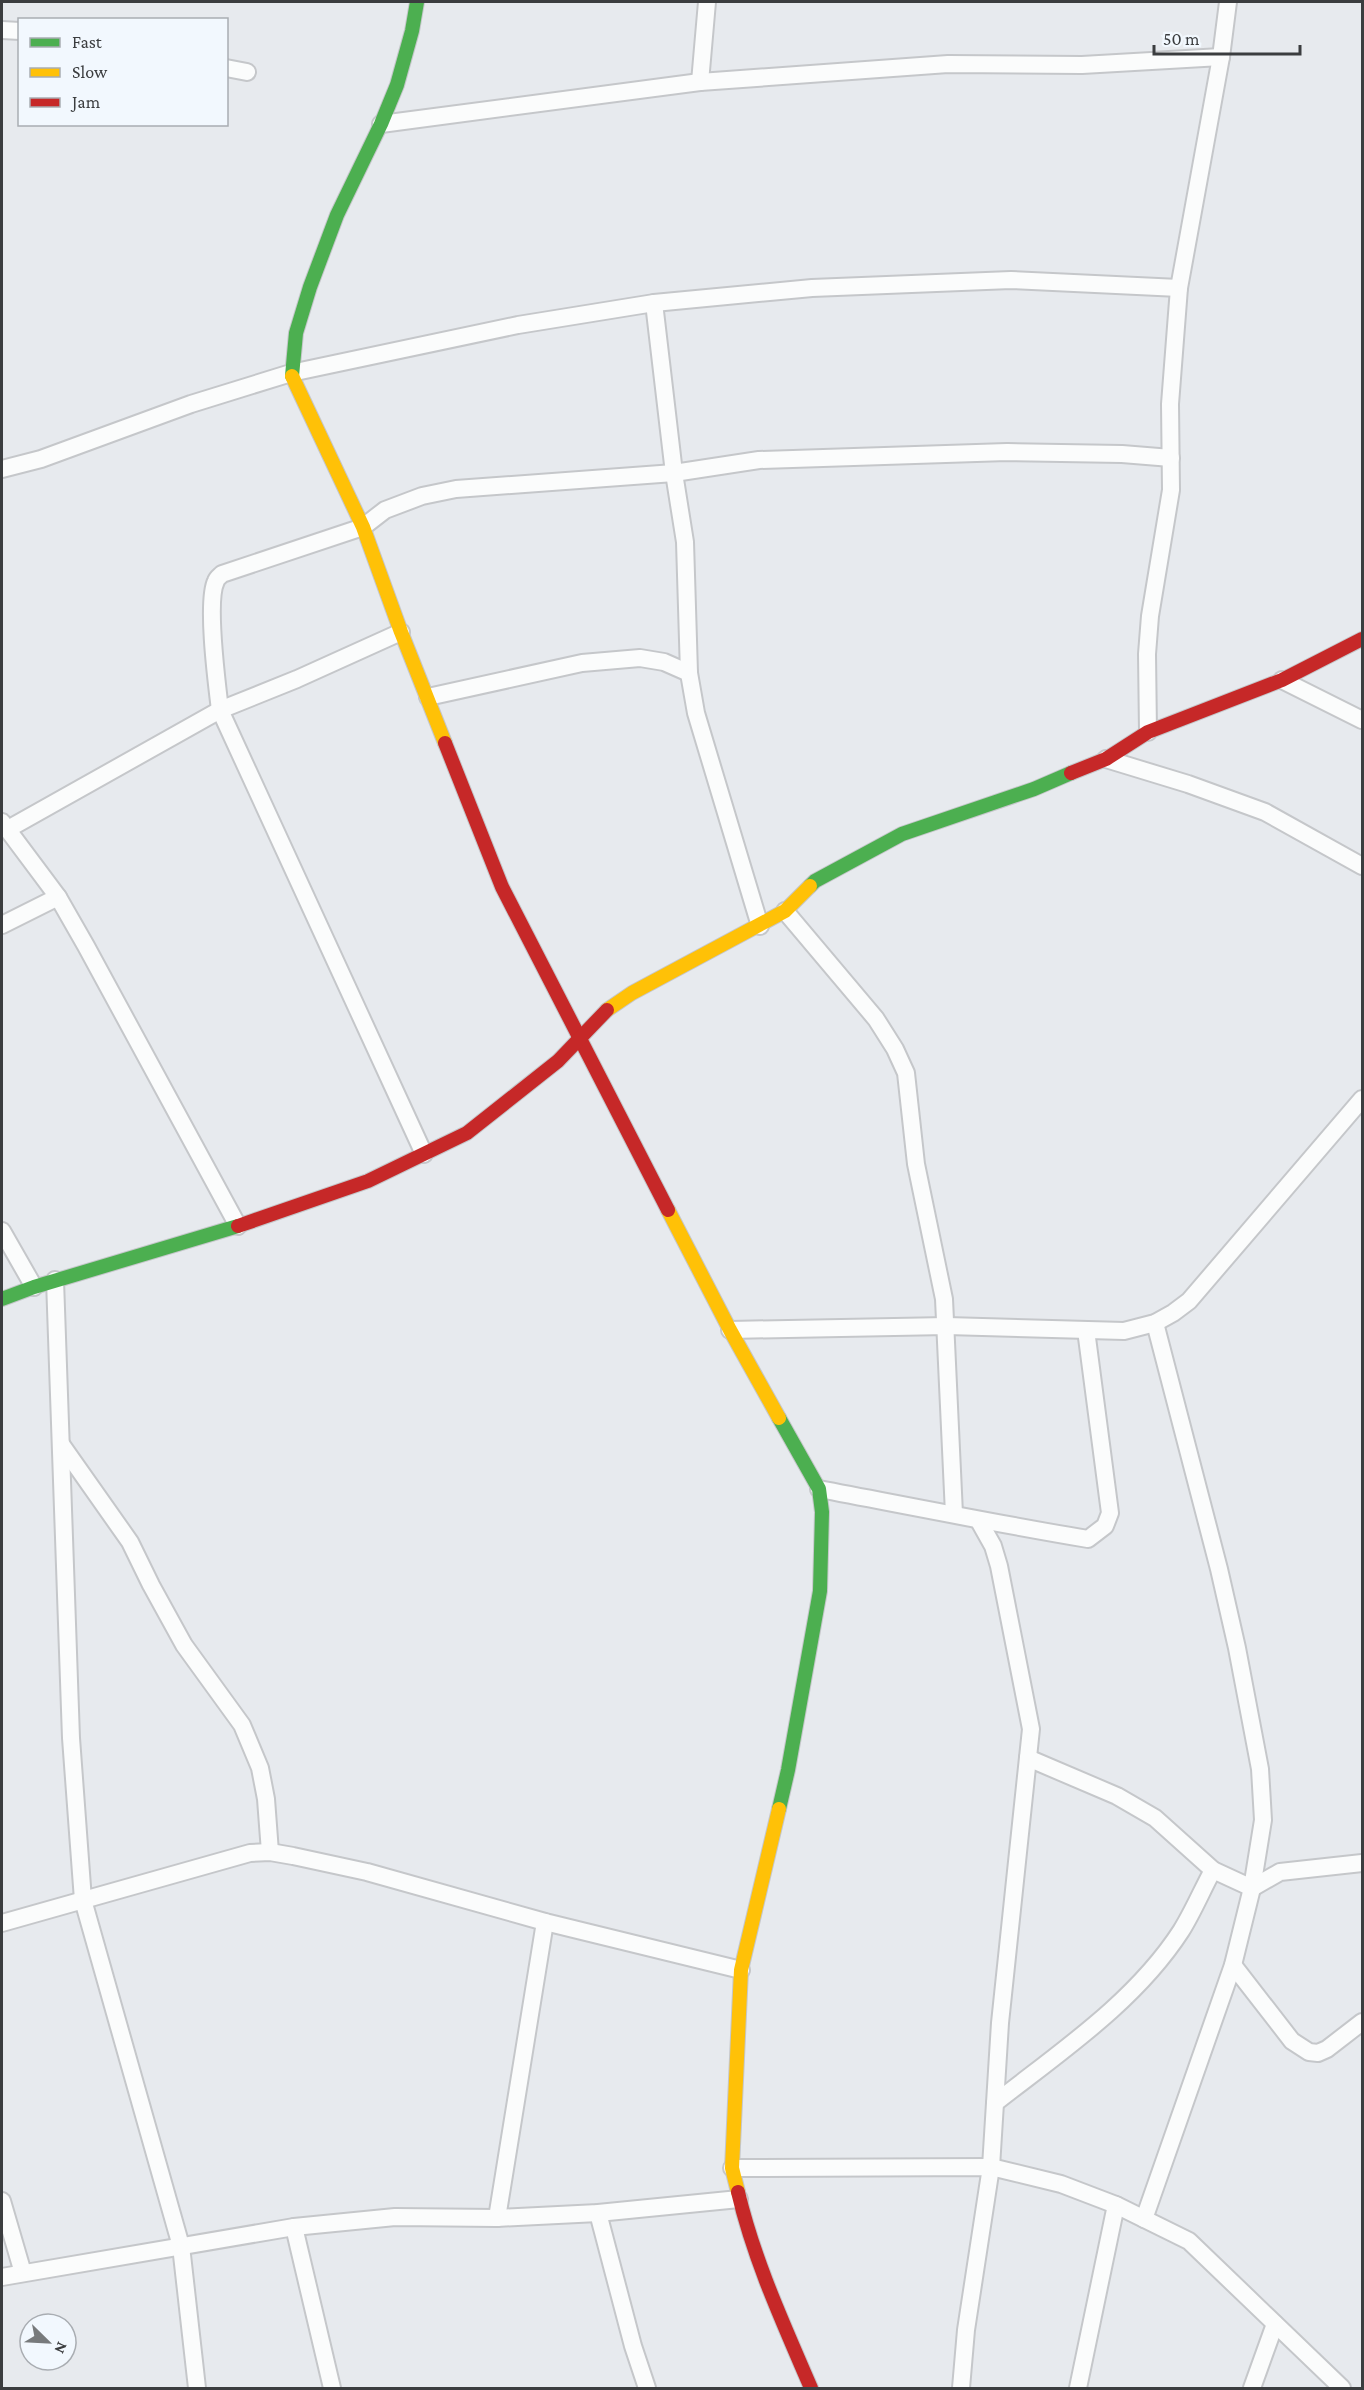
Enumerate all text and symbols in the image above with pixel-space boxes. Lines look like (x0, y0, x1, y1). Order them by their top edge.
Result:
legend (18, 18, 228, 126)
scale bar (1154, 18, 1300, 56)
text: 50 m (1163, 29, 1200, 49)
text: Fast (72, 32, 103, 52)
text: Slow (72, 62, 108, 82)
text: Jam (70, 92, 101, 112)
north arrow (18, 2312, 78, 2372)
text: N (51, 2339, 71, 2356)

